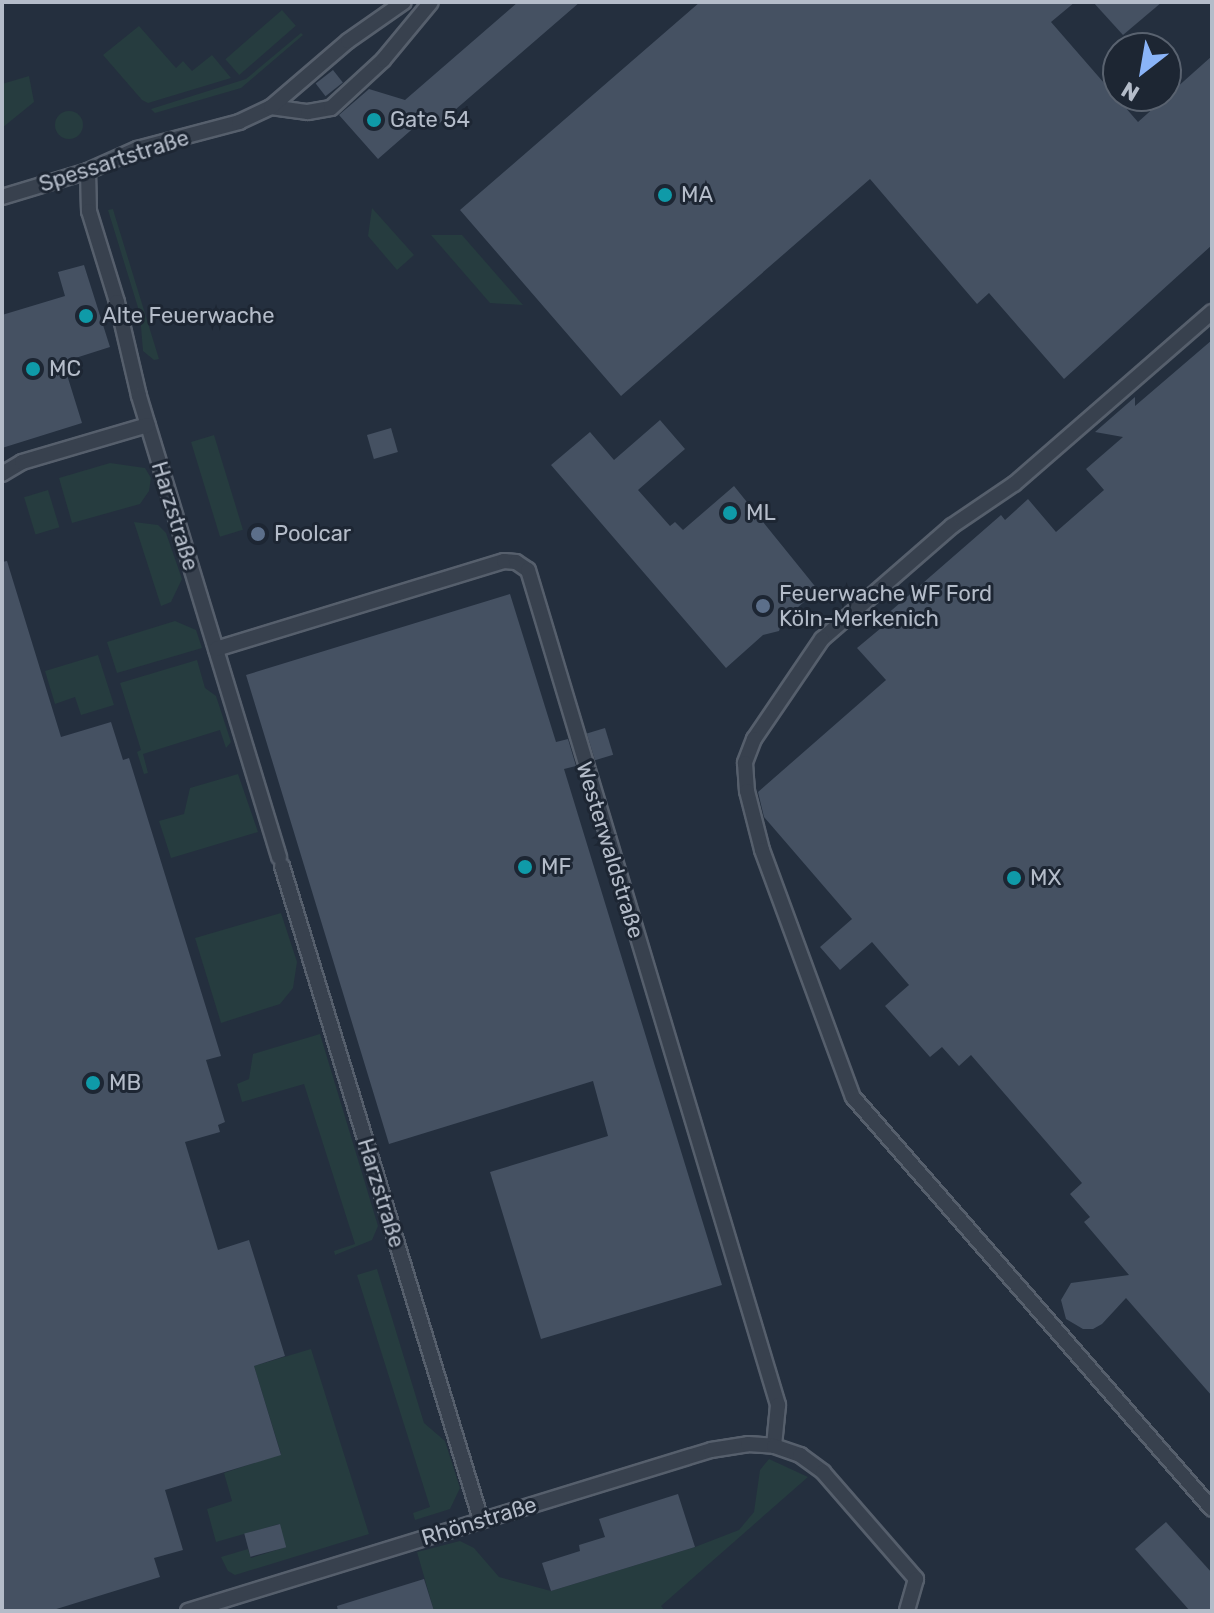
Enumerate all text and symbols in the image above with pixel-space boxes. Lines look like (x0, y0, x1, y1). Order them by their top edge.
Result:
north arrow (1102, 32, 1182, 112)
text: N (1117, 76, 1144, 107)
place label: Gate 54 (390, 107, 470, 133)
marker: Gate 54 (365, 111, 383, 129)
street label: Spessartstraße (36, 124, 192, 198)
place label: MA (681, 182, 713, 208)
marker: MA (656, 186, 674, 204)
place label: Alte Feuerwache (102, 303, 275, 329)
marker: Alte Feuerwache (77, 307, 95, 325)
place label: MC (49, 356, 81, 382)
marker: MC (24, 360, 42, 378)
street label: Harzstraße (146, 458, 204, 574)
place label: ML (746, 500, 776, 526)
marker: ML (721, 504, 739, 522)
place label: Poolcar (274, 521, 351, 547)
marker: Poolcar (249, 525, 267, 543)
place label: Feuerwache WF Ford Köln-Merkenich (779, 580, 993, 632)
marker: Feuerwache WF Ford Köln-Merkenich (754, 597, 772, 615)
street label: Westerwaldstraße (571, 759, 649, 941)
place label: MF (541, 854, 571, 880)
marker: MF (516, 858, 534, 876)
place label: MX (1030, 865, 1061, 891)
marker: MX (1005, 869, 1023, 887)
place label: MB (109, 1070, 141, 1096)
marker: MB (84, 1074, 102, 1092)
street label: Harzstraße (352, 1135, 410, 1251)
street label: Rhönstraße (418, 1491, 540, 1551)

